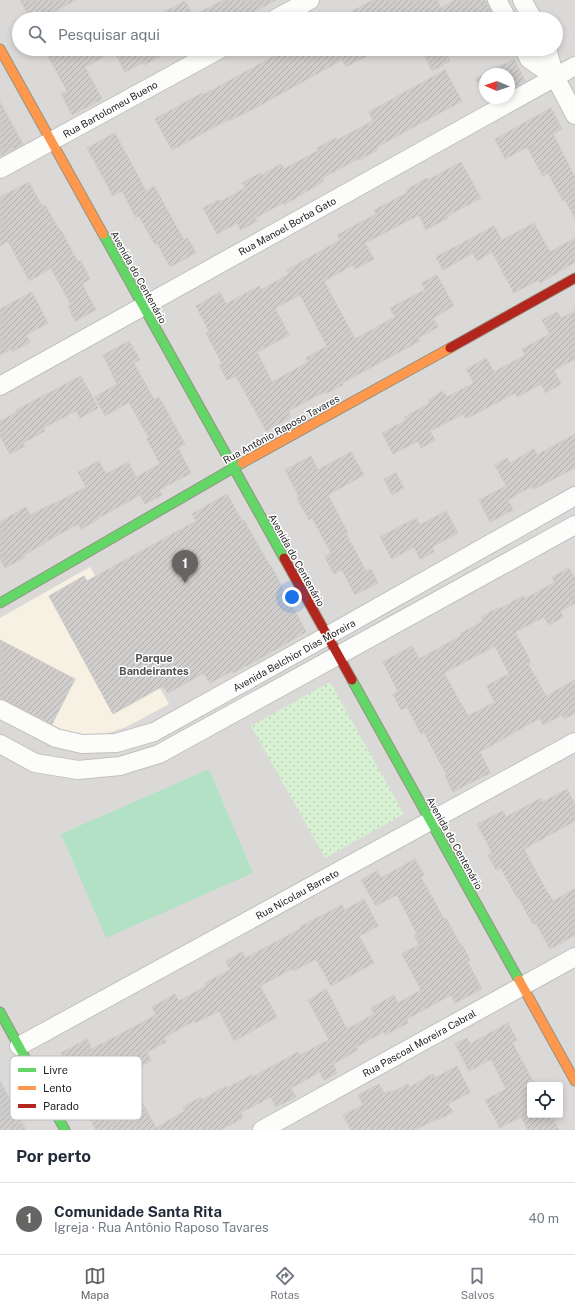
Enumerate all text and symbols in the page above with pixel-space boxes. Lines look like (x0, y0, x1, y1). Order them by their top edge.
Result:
search box (12, 12, 563, 56)
icon: search (26, 23, 48, 45)
text: Pesquisar aqui (58, 26, 160, 43)
north arrow (479, 68, 515, 104)
street label: Rua Bartolomeu Bueno (61, 78, 160, 140)
street label: Rua Manoel Borba Gato (236, 194, 338, 258)
street label: Avenida do Centenário (109, 229, 170, 326)
street label: Rua Antônio Raposo Tavares (221, 392, 341, 466)
street label: Avenida do Centenário (267, 512, 328, 609)
pin: 1 (172, 550, 198, 583)
your location (282, 587, 302, 607)
street label: Avenida Belchior Dias Moreira (231, 616, 357, 694)
district label: Parque Bandeirantes (119, 652, 189, 677)
street label: Avenida do Centenário (425, 795, 486, 892)
street label: Rua Nicolau Barreto (253, 866, 341, 922)
street label: Rua Pascoal Moreira Cabral (360, 1007, 478, 1079)
legend (10, 1056, 142, 1120)
text: Livre (43, 1064, 68, 1076)
text: Lento (43, 1082, 72, 1094)
map controls (527, 1082, 563, 1118)
button: locate (527, 1082, 563, 1118)
text: Parado (43, 1100, 79, 1112)
text: Por perto (16, 1146, 91, 1166)
text: Comunidade Santa Rita (54, 1203, 222, 1220)
text: 1 (26, 1211, 32, 1226)
text: 40 m (528, 1211, 559, 1226)
text: Igreja · Rua Antônio Raposo Tavares (54, 1220, 269, 1235)
tab: Mapa (81, 1265, 109, 1301)
tab: Rotas (270, 1265, 299, 1301)
tab: Salvos (461, 1265, 494, 1301)

